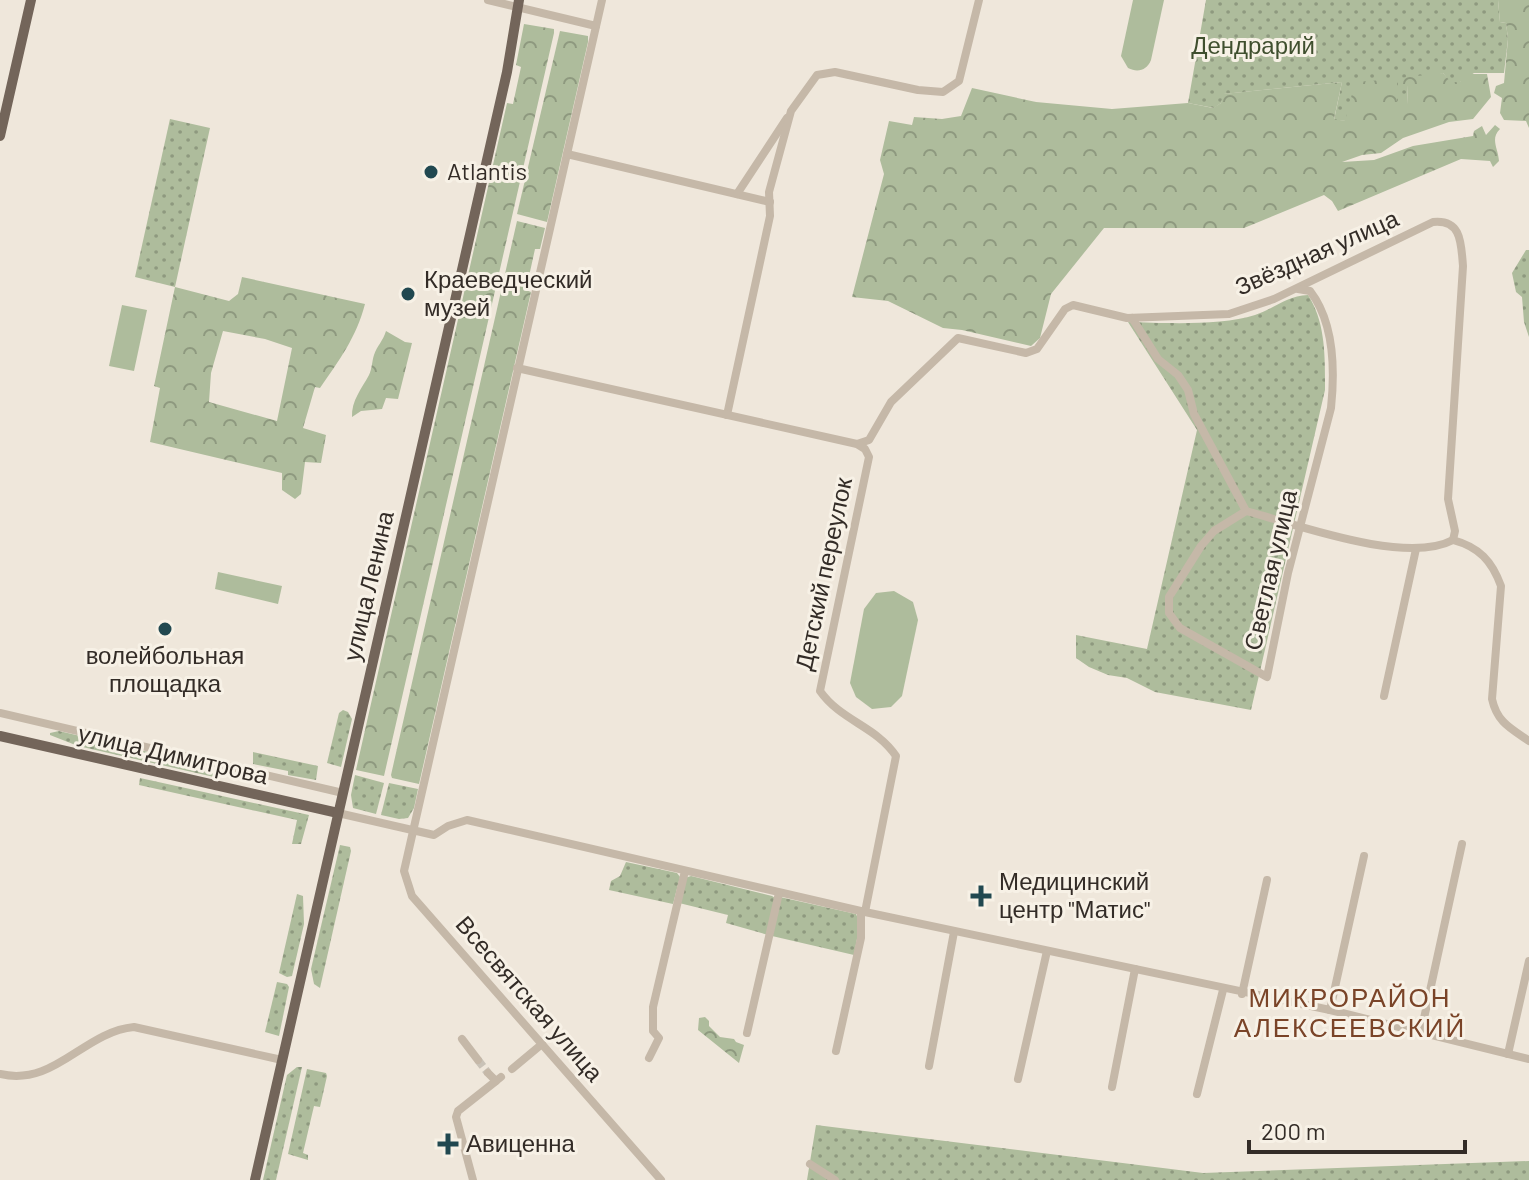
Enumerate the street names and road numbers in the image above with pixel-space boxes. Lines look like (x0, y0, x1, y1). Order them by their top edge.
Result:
street label: Звёздная улица (1230, 202, 1403, 301)
street label: Детский переулок (788, 474, 857, 673)
street label: Светлая улица (1237, 486, 1302, 653)
street label: улица Ленина (336, 507, 399, 664)
street label: улица Димитрова (76, 718, 272, 790)
street label: Всесвятская улица (450, 909, 610, 1087)

